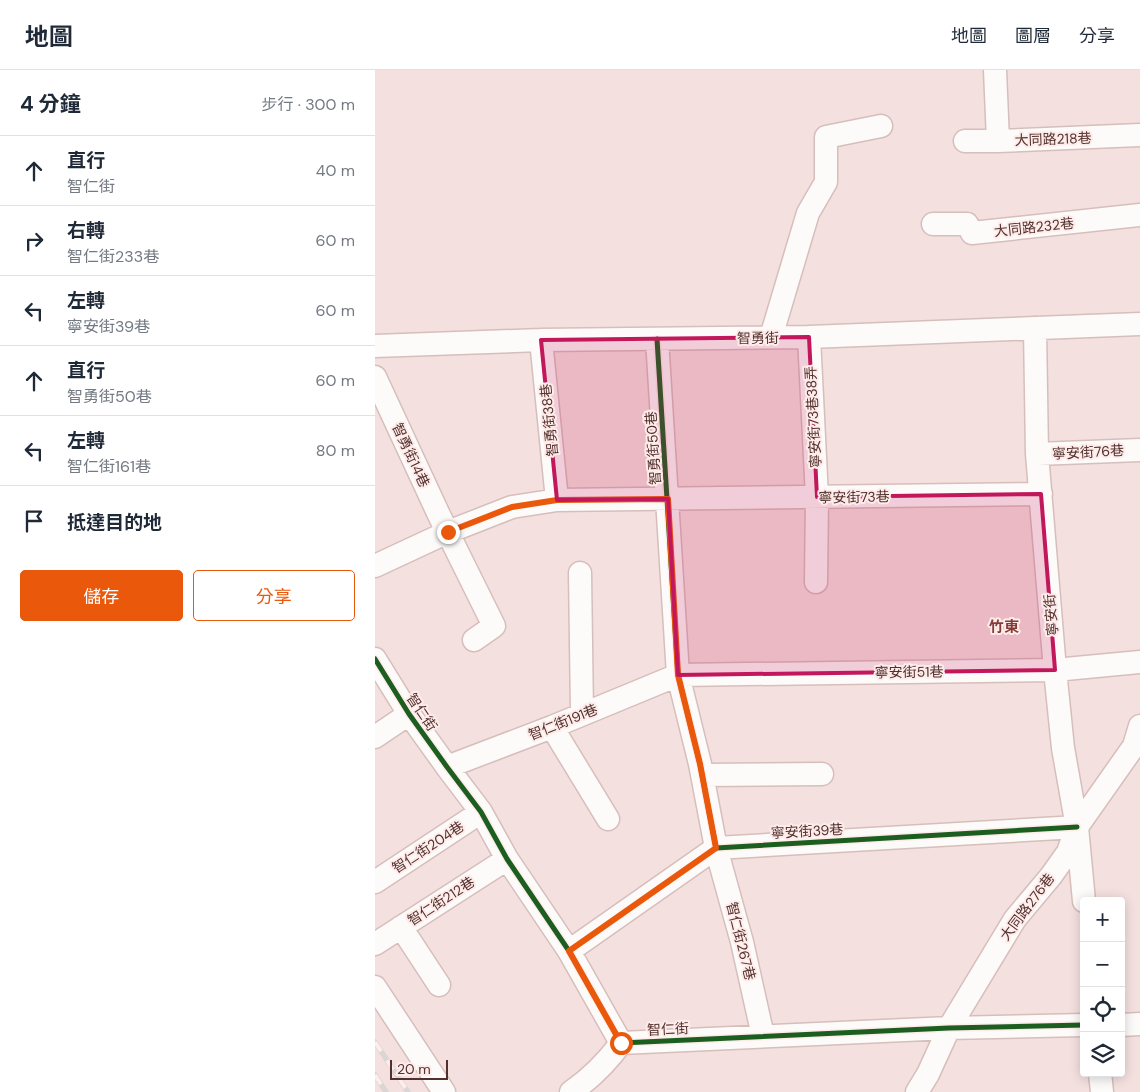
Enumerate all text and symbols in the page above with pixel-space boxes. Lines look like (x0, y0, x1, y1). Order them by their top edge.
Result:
text: 地圖 (25, 21, 73, 52)
text: 地圖 (951, 24, 987, 48)
text: 圖層 (1015, 24, 1051, 48)
text: 分享 (1079, 24, 1115, 48)
text: 4 分鐘 (20, 90, 81, 118)
text: 步行 · 300 m (261, 94, 355, 115)
street label: 大同路218巷 (1014, 129, 1092, 149)
text: 直行 (67, 148, 105, 173)
icon: ahead (20, 157, 48, 185)
text: 40 m (316, 160, 355, 181)
text: 智仁街 (67, 176, 115, 197)
street label: 大同路232巷 (993, 214, 1075, 240)
text: 右轉 (67, 218, 105, 243)
icon: right (20, 227, 48, 255)
text: 60 m (315, 230, 355, 251)
text: 智仁街233巷 (67, 246, 159, 267)
text: 左轉 (67, 288, 105, 313)
icon: left (20, 297, 48, 325)
text: 60 m (315, 300, 355, 321)
text: 寧安街39巷 (67, 316, 150, 337)
street label: 智勇街 (737, 329, 779, 347)
text: 直行 (67, 358, 105, 383)
street label: 寧安街73巷38弄 (801, 366, 825, 468)
icon: ahead (20, 367, 48, 395)
text: 60 m (315, 370, 355, 391)
street label: 智勇街38巷 (536, 383, 562, 457)
text: 智勇街50巷 (67, 386, 152, 407)
street label: 智勇街50巷 (641, 410, 665, 486)
street label: 智勇街14巷 (388, 420, 434, 490)
text: 左轉 (67, 428, 105, 453)
icon: left (20, 437, 48, 465)
text: 80 m (316, 440, 355, 461)
street label: 寧安街76巷 (1052, 441, 1124, 463)
text: 智仁街161巷 (67, 456, 151, 477)
street label: 寧安街73巷 (818, 487, 890, 507)
icon: arrive (20, 507, 48, 535)
text: 抵達目的地 (67, 510, 162, 535)
route end (437, 521, 460, 544)
button: 儲存 (20, 570, 183, 621)
button: 分享 (193, 570, 355, 621)
street label: 寧安街 (1040, 593, 1062, 637)
district label: 竹東 (989, 617, 1019, 637)
street label: 寧安街51巷 (874, 662, 944, 682)
street label: 智仁街 (403, 690, 441, 734)
street label: 智仁街191巷 (526, 700, 600, 744)
street label: 智仁街204巷 (389, 817, 467, 877)
street label: 寧安街39巷 (770, 820, 844, 842)
street label: 大同路276巷 (996, 870, 1058, 944)
street label: 智仁街212巷 (404, 873, 478, 929)
map controls (1080, 897, 1125, 1077)
button: + (1080, 897, 1125, 942)
street label: 智仁街267巷 (723, 900, 759, 982)
button: − (1080, 942, 1125, 987)
button: locate (1080, 987, 1125, 1032)
street label: 智仁街 (647, 1019, 689, 1039)
route start (610, 1032, 633, 1055)
button: layers (1080, 1032, 1125, 1077)
scale bar (390, 1057, 447, 1080)
text: 20 m (397, 1060, 431, 1078)

